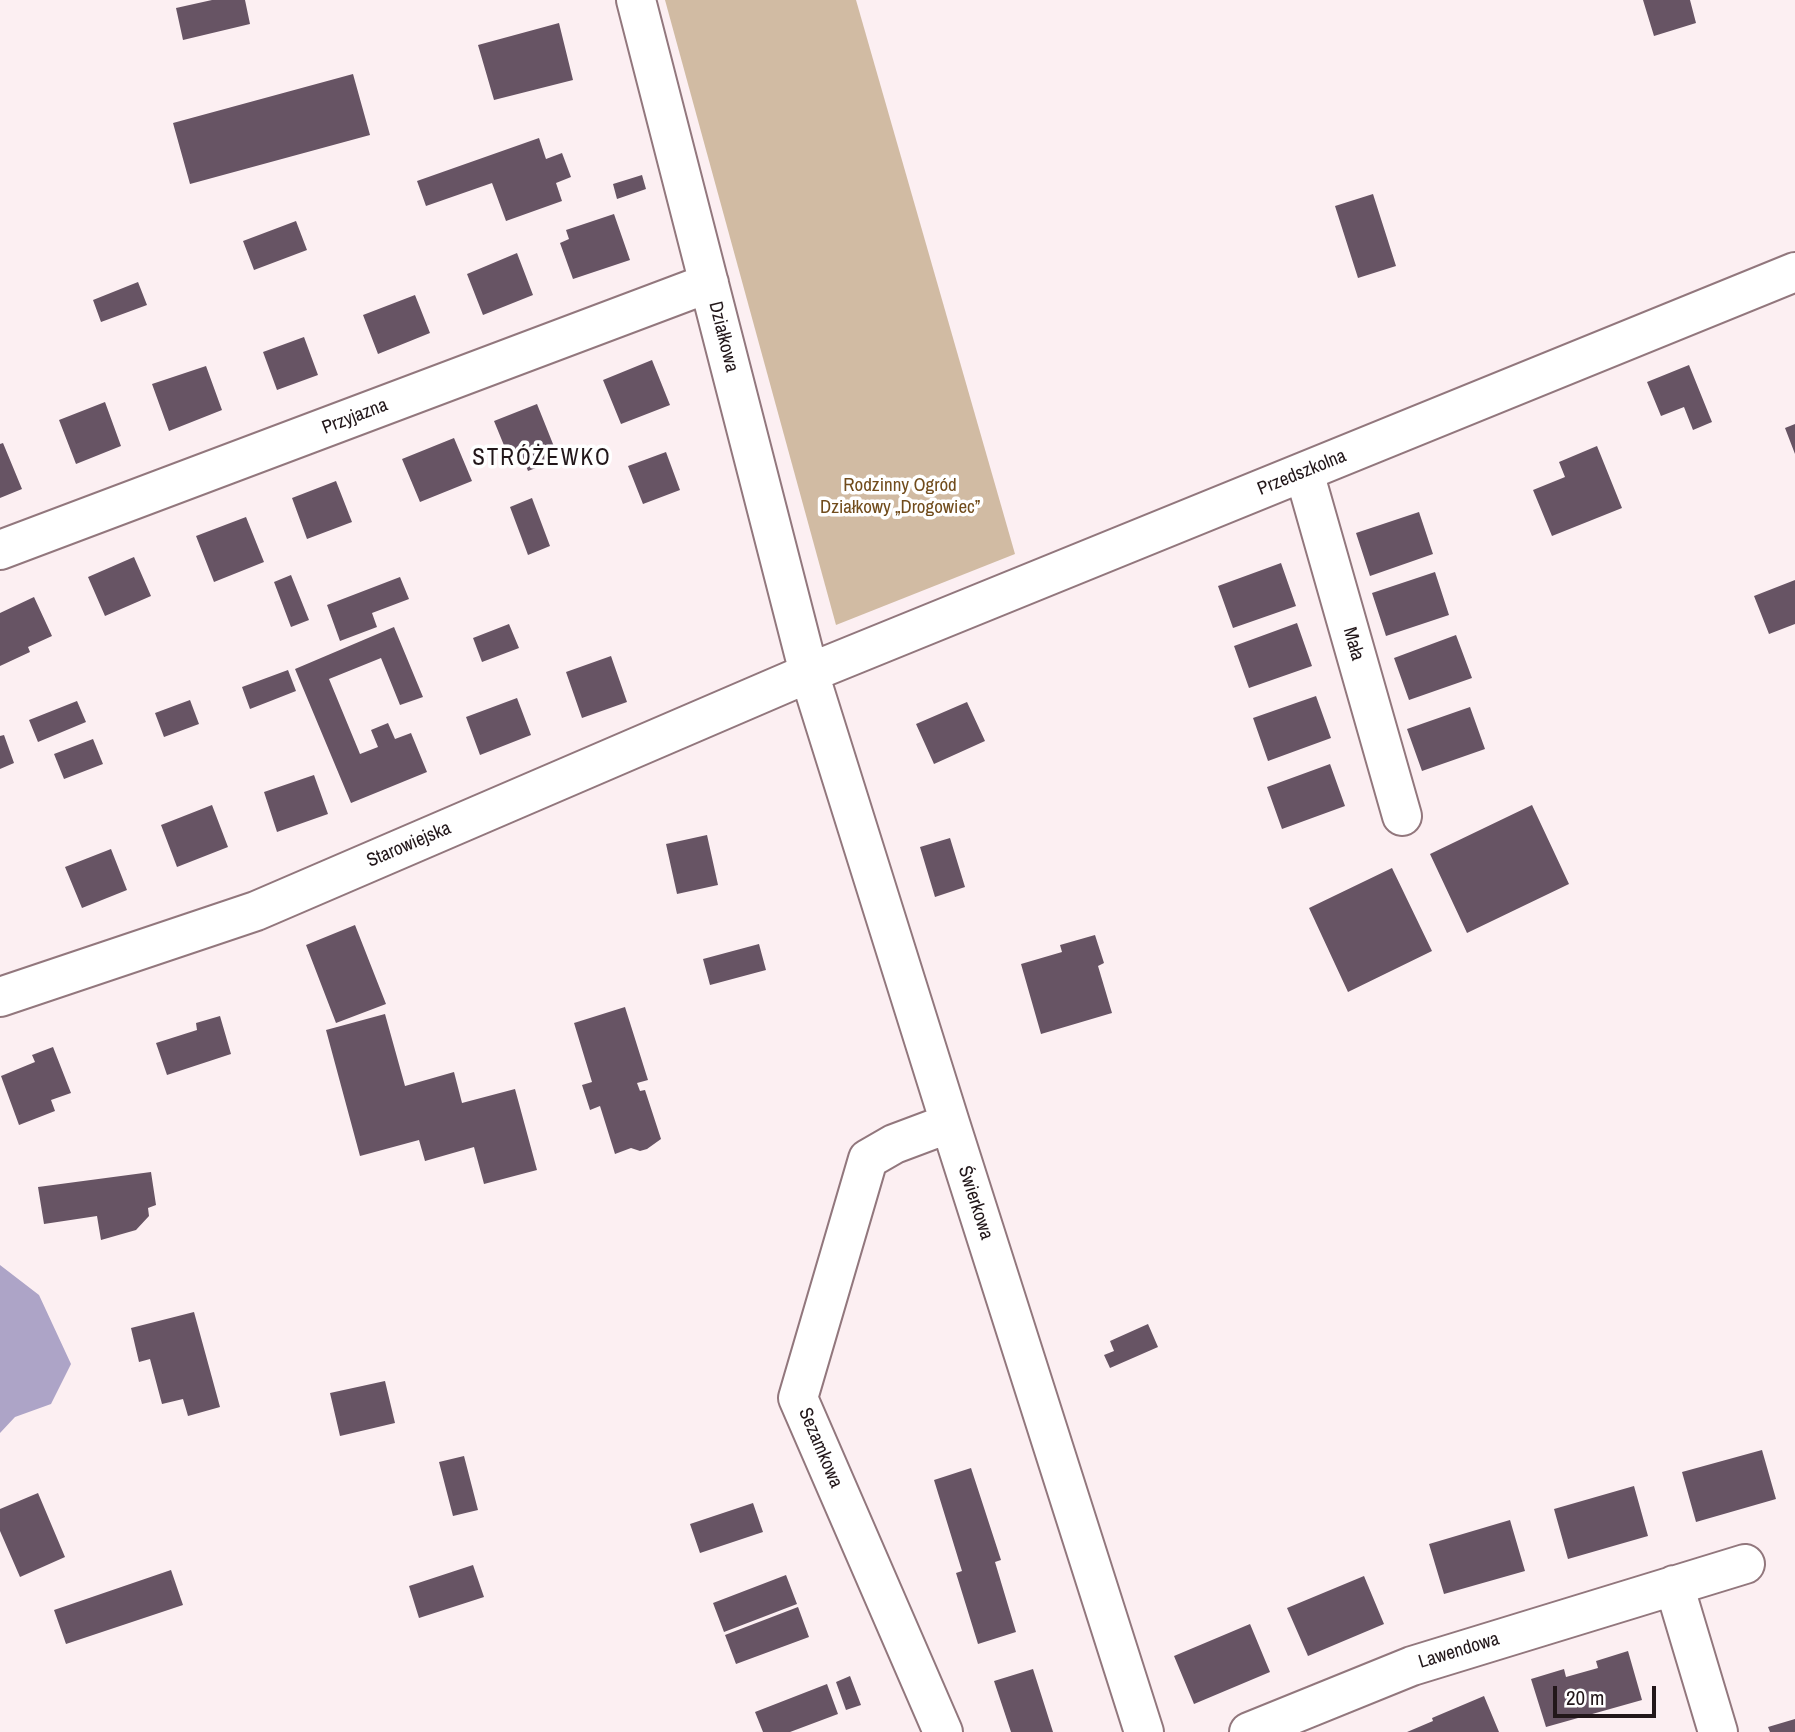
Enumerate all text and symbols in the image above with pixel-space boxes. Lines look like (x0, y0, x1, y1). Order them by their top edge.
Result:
street label: Działkowa (703, 299, 743, 375)
street label: Przyjazna (319, 394, 391, 440)
district label: STRÓŻEWKO (473, 445, 611, 473)
street label: Przedszkolna (1254, 445, 1350, 501)
park label: Rodzinny Ogród Działkowy „Drogowiec” (820, 475, 980, 519)
street label: Mała (1337, 625, 1369, 663)
street label: Starowiejska (363, 817, 455, 873)
street label: Świerkowa (952, 1163, 998, 1243)
street label: Sezamkowa (793, 1404, 847, 1492)
street label: Lawendowa (1416, 1628, 1502, 1674)
scale bar (1557, 1672, 1660, 1716)
text: 20 m (1566, 1683, 1604, 1712)

